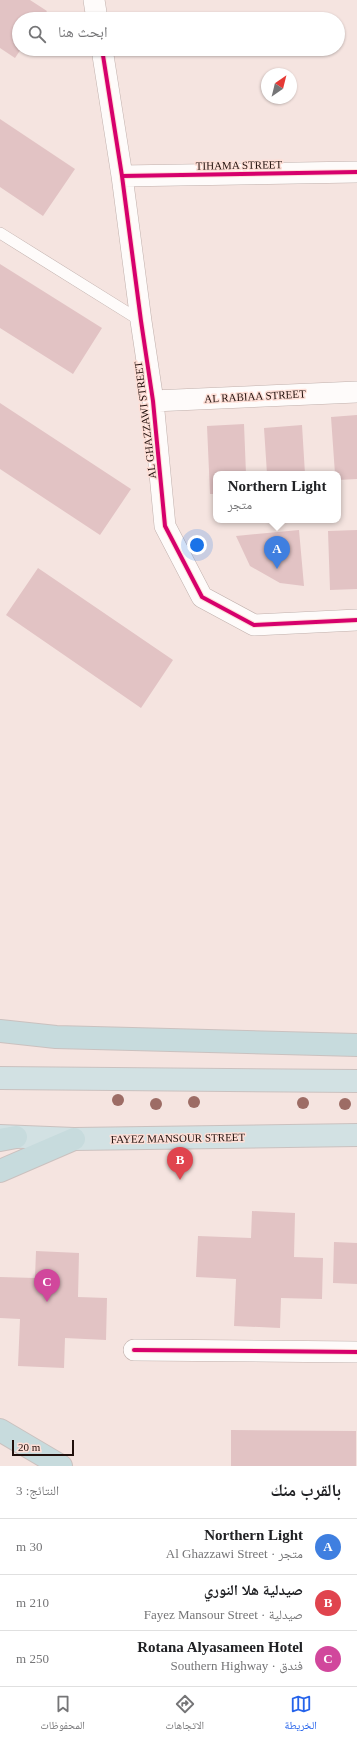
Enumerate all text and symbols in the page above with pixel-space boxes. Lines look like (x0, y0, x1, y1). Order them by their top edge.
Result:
search box (12, 12, 345, 56)
icon: search (26, 23, 48, 45)
text: ابحث هنا (58, 24, 108, 40)
north arrow (261, 68, 297, 104)
street label: TIHAMA STREET (196, 158, 283, 172)
street label: AL GHAZZAWI STREET (132, 360, 158, 480)
street label: AL RABIAA STREET (204, 387, 306, 405)
popup (213, 471, 341, 523)
text: Northern Light (228, 478, 326, 494)
text: متجر (228, 497, 252, 512)
your location (187, 535, 207, 555)
pin: A (264, 536, 290, 569)
street label: FAYEZ MANSOUR STREET (111, 1131, 246, 1145)
pin: B (167, 1147, 193, 1180)
pin: C (34, 1269, 60, 1302)
scale bar (12, 1438, 74, 1457)
text: 20 m (18, 1441, 40, 1453)
text: بالقرب منك (270, 1481, 341, 1500)
text: النتائج: 3 (16, 1483, 59, 1498)
text: Northern Light (204, 1527, 303, 1543)
text: 30 m (16, 1539, 42, 1554)
text: A (323, 1539, 333, 1554)
text: متجر · Al Ghazzawi Street (166, 1546, 303, 1561)
text: صيدلية هلا النوري (204, 1582, 303, 1598)
text: 210 m (16, 1595, 49, 1610)
text: B (324, 1595, 332, 1610)
text: صيدلية · Fayez Mansour Street (144, 1607, 303, 1622)
text: Rotana Alyasameen Hotel (137, 1639, 303, 1655)
text: 250 m (16, 1651, 49, 1666)
text: C (323, 1651, 333, 1666)
text: فندق · Southern Highway (170, 1658, 303, 1673)
tab: المحفوظات (40, 1693, 85, 1736)
tab: الاتجاهات (165, 1693, 204, 1736)
tab: الخريطة (284, 1693, 317, 1736)

